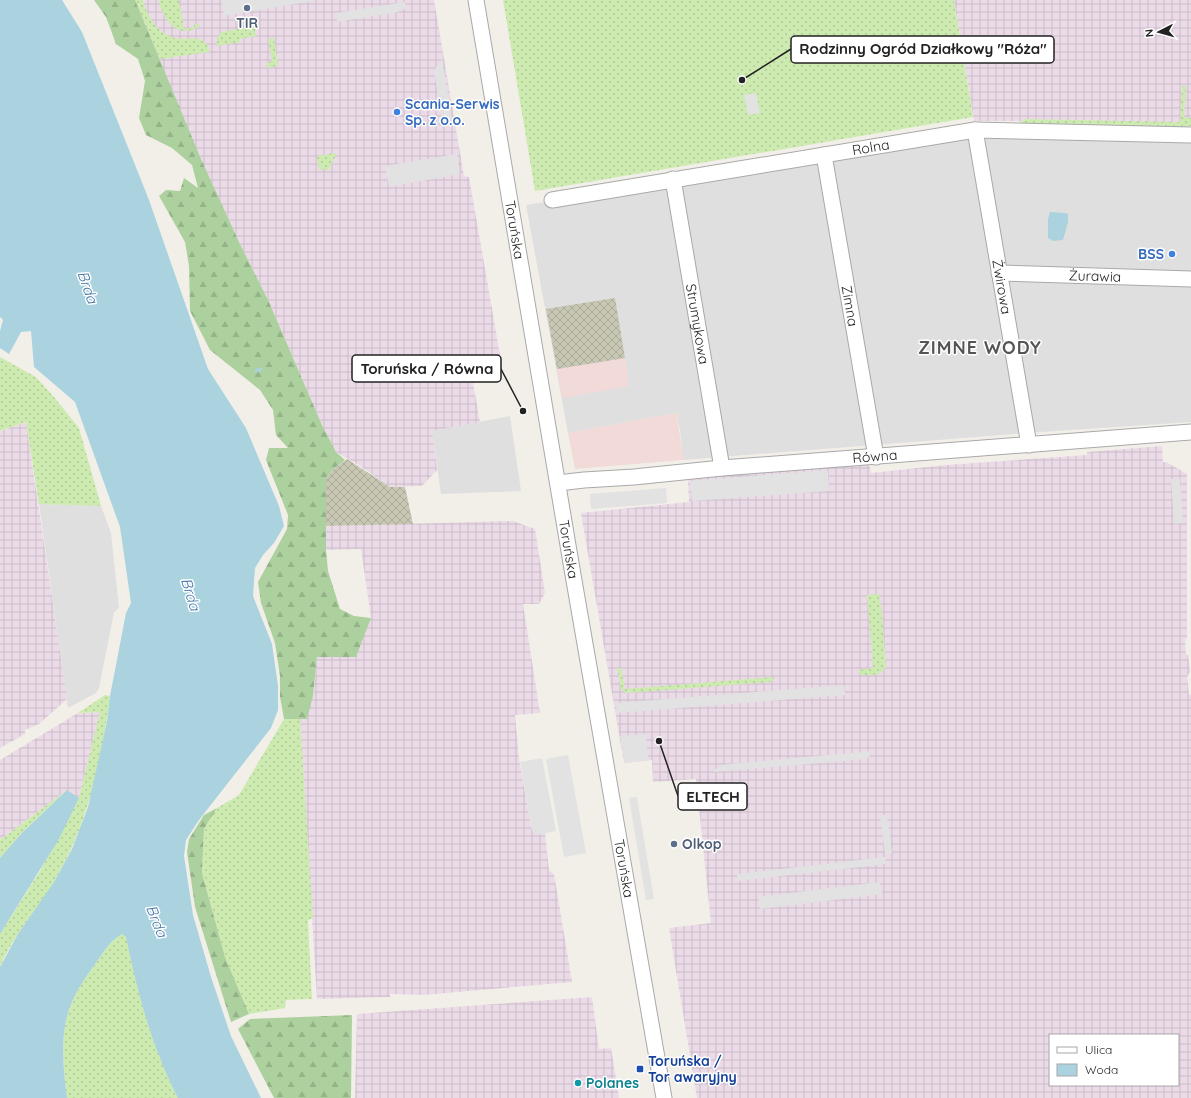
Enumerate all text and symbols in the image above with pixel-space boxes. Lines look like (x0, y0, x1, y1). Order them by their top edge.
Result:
marker: TIR (242, 3, 252, 13)
north arrow (1139, 12, 1179, 52)
place label: TIR (236, 14, 258, 32)
text: N (1142, 28, 1156, 38)
callout: Rodzinny Ogród Działkowy "Róża" (791, 36, 1054, 63)
text: Rodzinny Ogród Działkowy "Róża" (799, 39, 1047, 58)
place label: Scania-Serwis Sp. z o.o. (405, 95, 500, 129)
marker: Scania-Serwis Sp. z o.o. (392, 107, 402, 117)
street label: Rolna (851, 135, 891, 159)
street label: Toruńska (501, 199, 529, 260)
place label: BSS (1138, 245, 1164, 263)
marker: BSS (1167, 249, 1177, 259)
street label: Żwirowa (988, 258, 1015, 315)
street label: Żurawia (1068, 266, 1122, 286)
water label: Brda (74, 268, 103, 307)
street label: Strumykowa (682, 282, 713, 366)
street label: Zimna (838, 284, 862, 328)
district label: ZIMNE WODY (918, 336, 1042, 359)
callout: Toruńska / Równa (352, 355, 501, 382)
text: Toruńska / Równa (361, 359, 493, 378)
street label: Równa (852, 446, 898, 467)
street label: Toruńska (555, 519, 583, 580)
water label: Brda (177, 575, 205, 614)
callout: ELTECH (678, 783, 747, 810)
text: ELTECH (686, 787, 740, 806)
place label: Olkop (682, 835, 722, 853)
street label: Toruńska (610, 838, 638, 899)
marker: Olkop (669, 839, 679, 849)
water label: Brda (142, 902, 172, 941)
legend (1049, 1034, 1179, 1086)
text: Ulica (1085, 1042, 1112, 1057)
place label: Toruńska / Tor awaryjny (648, 1052, 737, 1086)
text: Woda (1085, 1062, 1118, 1077)
marker: Toruńska / Tor awaryjny (635, 1064, 645, 1074)
place label: Polanes (586, 1074, 639, 1092)
marker: Polanes (573, 1078, 583, 1088)

